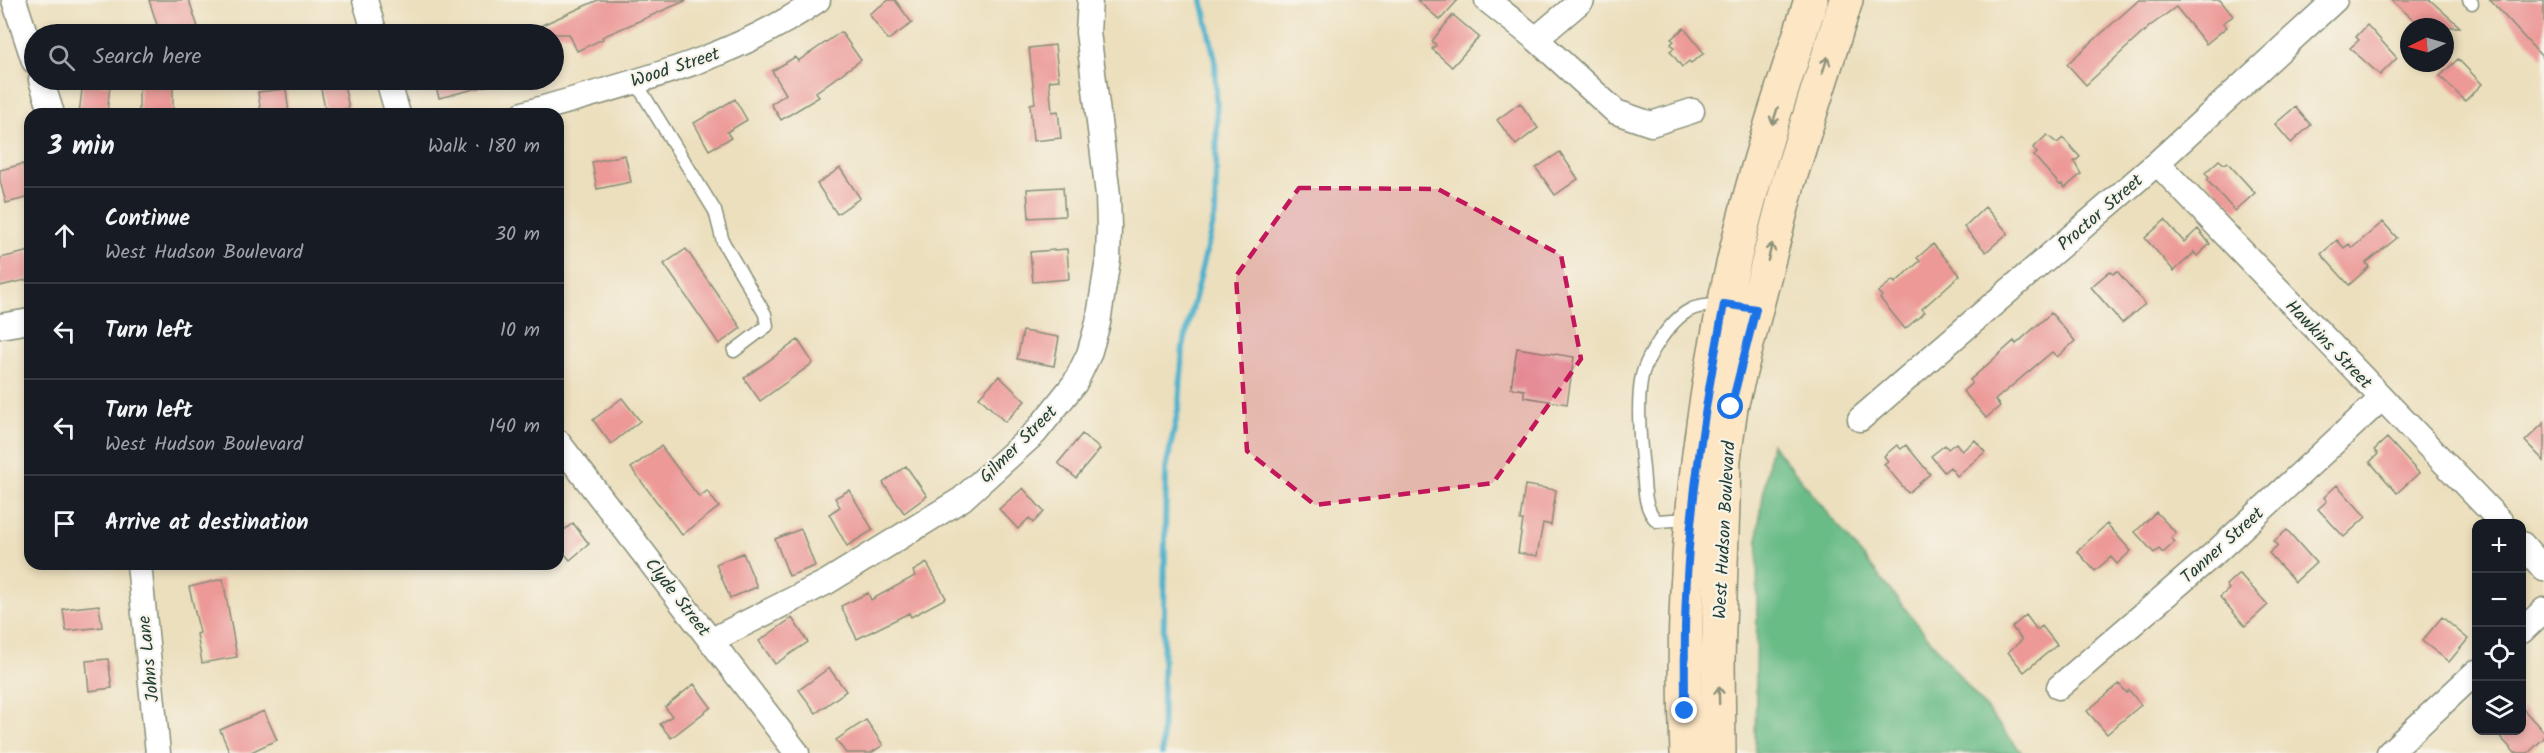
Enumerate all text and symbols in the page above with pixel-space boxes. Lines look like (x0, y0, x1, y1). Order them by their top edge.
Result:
north arrow (2400, 18, 2454, 72)
search box (24, 24, 564, 90)
text: Search here (93, 40, 201, 75)
street label: Wood Street (627, 40, 725, 96)
icon: search (45, 41, 78, 74)
one-way arrow (1820, 56, 1831, 75)
one-way arrow (1768, 106, 1779, 125)
text: 3 min (48, 126, 115, 168)
text: Walk · 180 m (428, 131, 540, 163)
street label: Proctor Street (2052, 167, 2151, 259)
text: Continue (105, 202, 190, 237)
icon: ahead (48, 219, 81, 252)
text: 30 m (495, 219, 540, 251)
text: West Hudson Boulevard (105, 237, 303, 269)
one-way arrow (1765, 243, 1777, 262)
street label: Hawkins Street (2277, 293, 2379, 397)
text: Turn left (105, 314, 192, 349)
icon: left (48, 315, 81, 348)
text: 10 m (500, 315, 540, 347)
route start (1717, 393, 1743, 419)
text: Turn left (105, 394, 192, 429)
street label: Gilmer Street (973, 398, 1066, 491)
icon: left (48, 411, 81, 444)
text: 140 m (489, 411, 540, 443)
text: West Hudson Boulevard (105, 429, 303, 461)
street label: West Hudson Boulevard (1706, 439, 1745, 620)
street label: Tanner Street (2175, 500, 2272, 592)
text: Arrive at destination (105, 506, 308, 541)
icon: arrive (48, 507, 81, 540)
map controls (2472, 519, 2526, 735)
button: + (2472, 519, 2526, 573)
street label: Clyde Street (637, 552, 718, 645)
button: − (2472, 573, 2526, 627)
street label: Johns Lane (131, 614, 168, 703)
button: locate (2472, 627, 2526, 681)
button: layers (2472, 681, 2526, 735)
one-way arrow (1713, 685, 1725, 705)
route end (1671, 697, 1697, 723)

